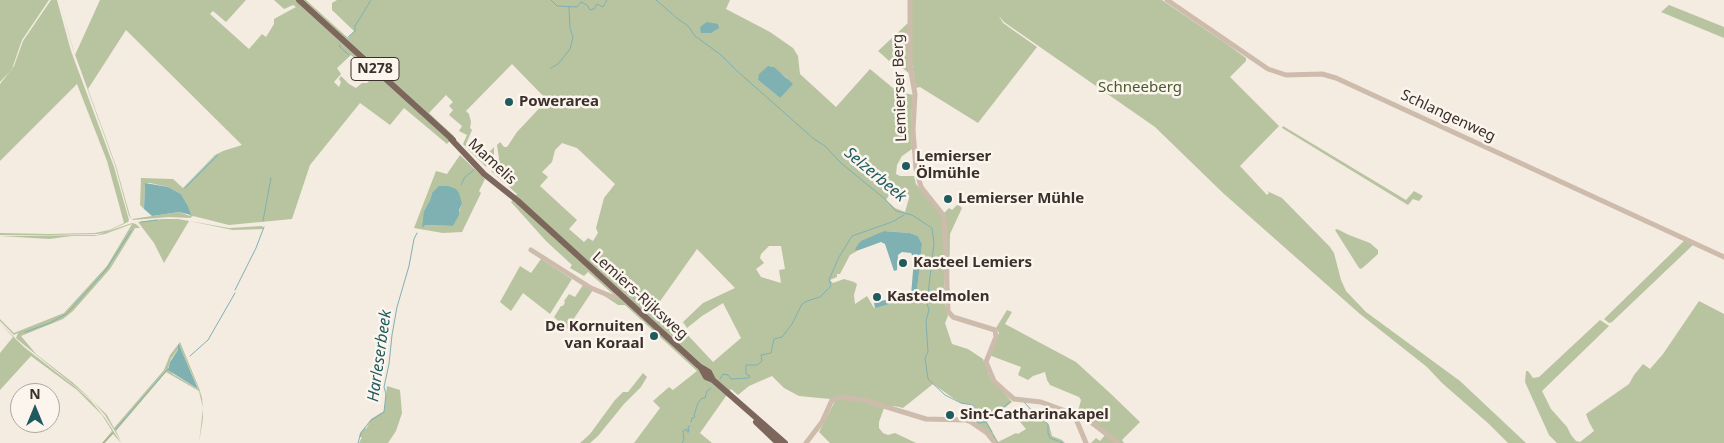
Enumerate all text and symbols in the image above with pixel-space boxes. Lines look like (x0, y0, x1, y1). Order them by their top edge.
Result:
street label: Lemierser Berg (889, 34, 911, 142)
road number: N278 (351, 58, 399, 80)
park label: Schneeberg (1098, 79, 1182, 97)
street label: Schlangenweg (1398, 86, 1498, 146)
place label: Powerarea (519, 93, 599, 111)
marker: Powerarea (503, 96, 515, 108)
street label: Mamelis (464, 135, 520, 189)
water label: Selzerbeek (840, 144, 910, 206)
place label: Lemierser Ölmühle (916, 148, 991, 183)
marker: Lemierser Ölmühle (900, 160, 912, 172)
place label: Lemierser Mühle (958, 190, 1084, 208)
marker: Lemierser Mühle (942, 193, 954, 205)
street label: Lemiers-Rijksweg (588, 248, 692, 344)
place label: Kasteel Lemiers (913, 254, 1032, 272)
marker: Kasteel Lemiers (897, 257, 909, 269)
place label: Kasteelmolen (887, 288, 990, 306)
marker: Kasteelmolen (871, 291, 883, 303)
water label: Harleserbeek (364, 309, 396, 403)
place label: De Kornuiten van Koraal (545, 318, 644, 353)
marker: De Kornuiten van Koraal (648, 330, 660, 342)
north arrow (10, 383, 60, 433)
text: N (29, 384, 41, 403)
place label: Sint-Catharinakapel (960, 406, 1109, 424)
marker: Sint-Catharinakapel (944, 409, 956, 421)

